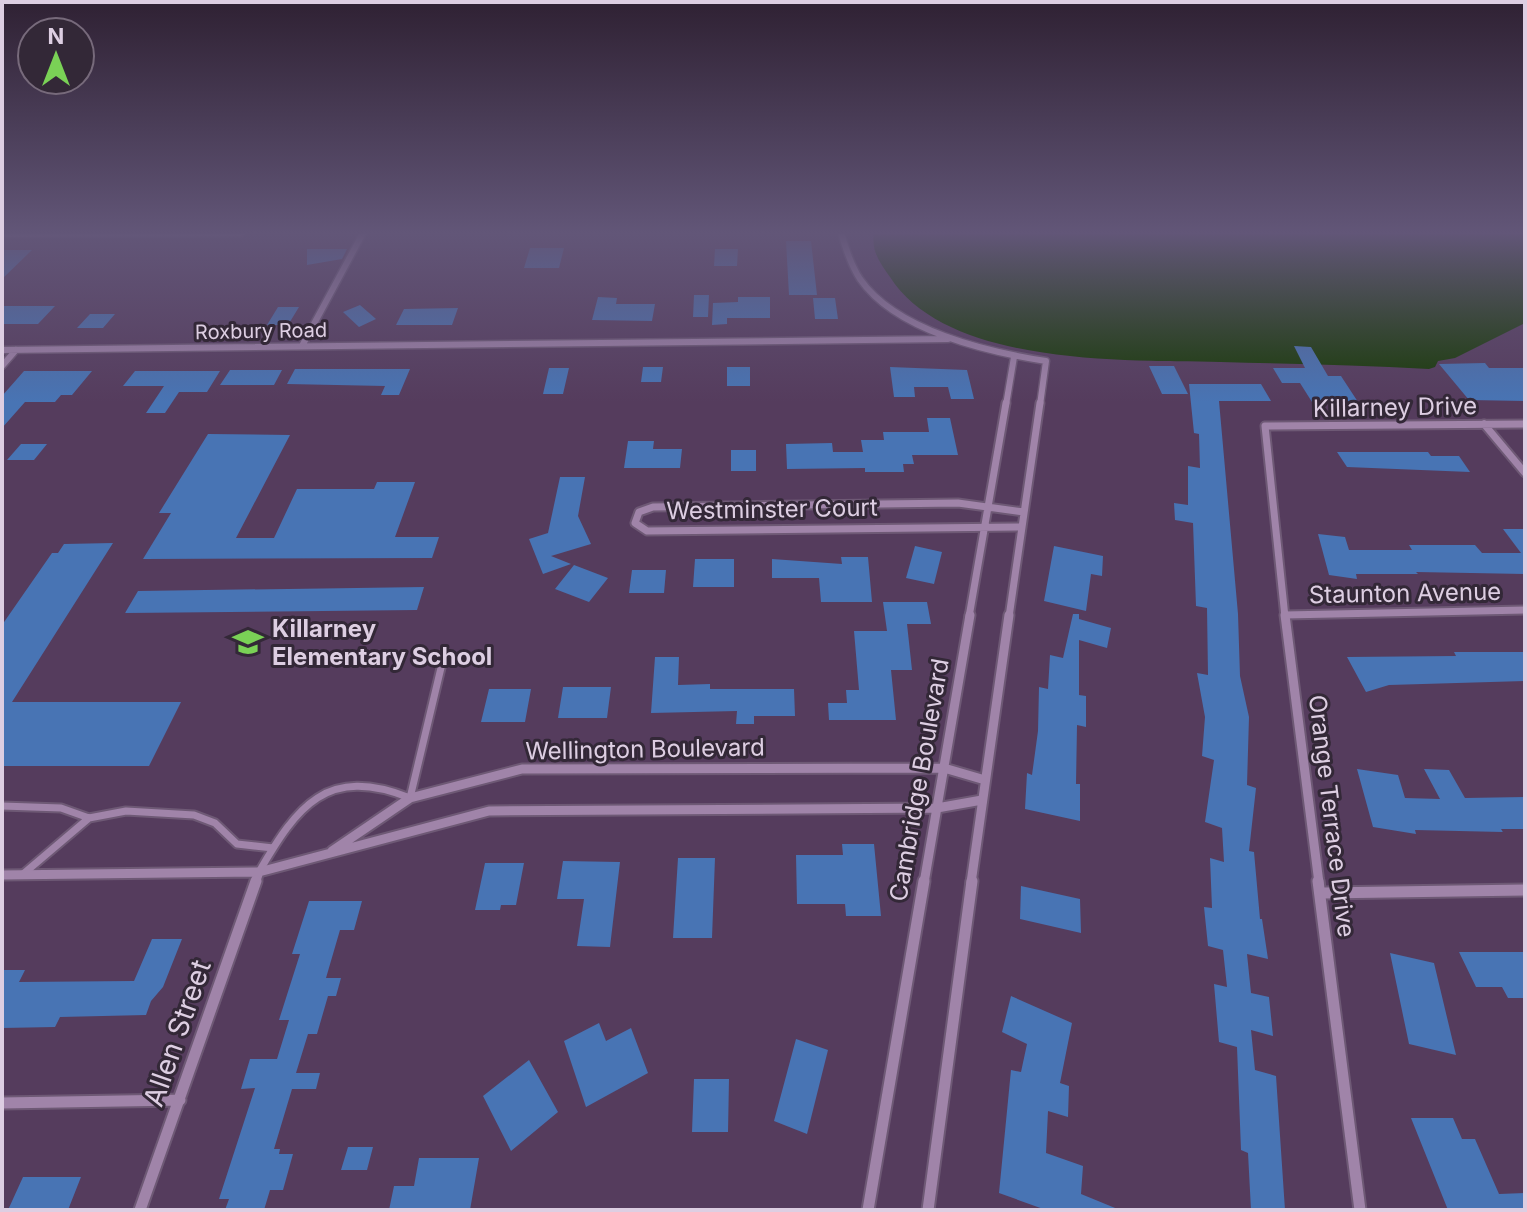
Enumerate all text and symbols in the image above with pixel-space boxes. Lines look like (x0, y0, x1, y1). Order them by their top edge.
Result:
north arrow (16, 16, 96, 96)
text: N (48, 23, 64, 49)
street label: Roxbury Road (195, 318, 327, 344)
street label: Killarney Drive (1313, 391, 1477, 423)
street label: Westminster Court (666, 493, 878, 525)
street label: Staunton Avenue (1309, 577, 1501, 609)
place label: Killarney Elementary School (272, 614, 492, 671)
school or university icon: Killarney Elementary School (231, 625, 265, 659)
street label: Cambridge Boulevard (883, 656, 955, 904)
street label: Orange Terrace Drive (1303, 693, 1361, 939)
street label: Wellington Boulevard (525, 732, 765, 766)
street label: Allen Street (136, 955, 218, 1111)

